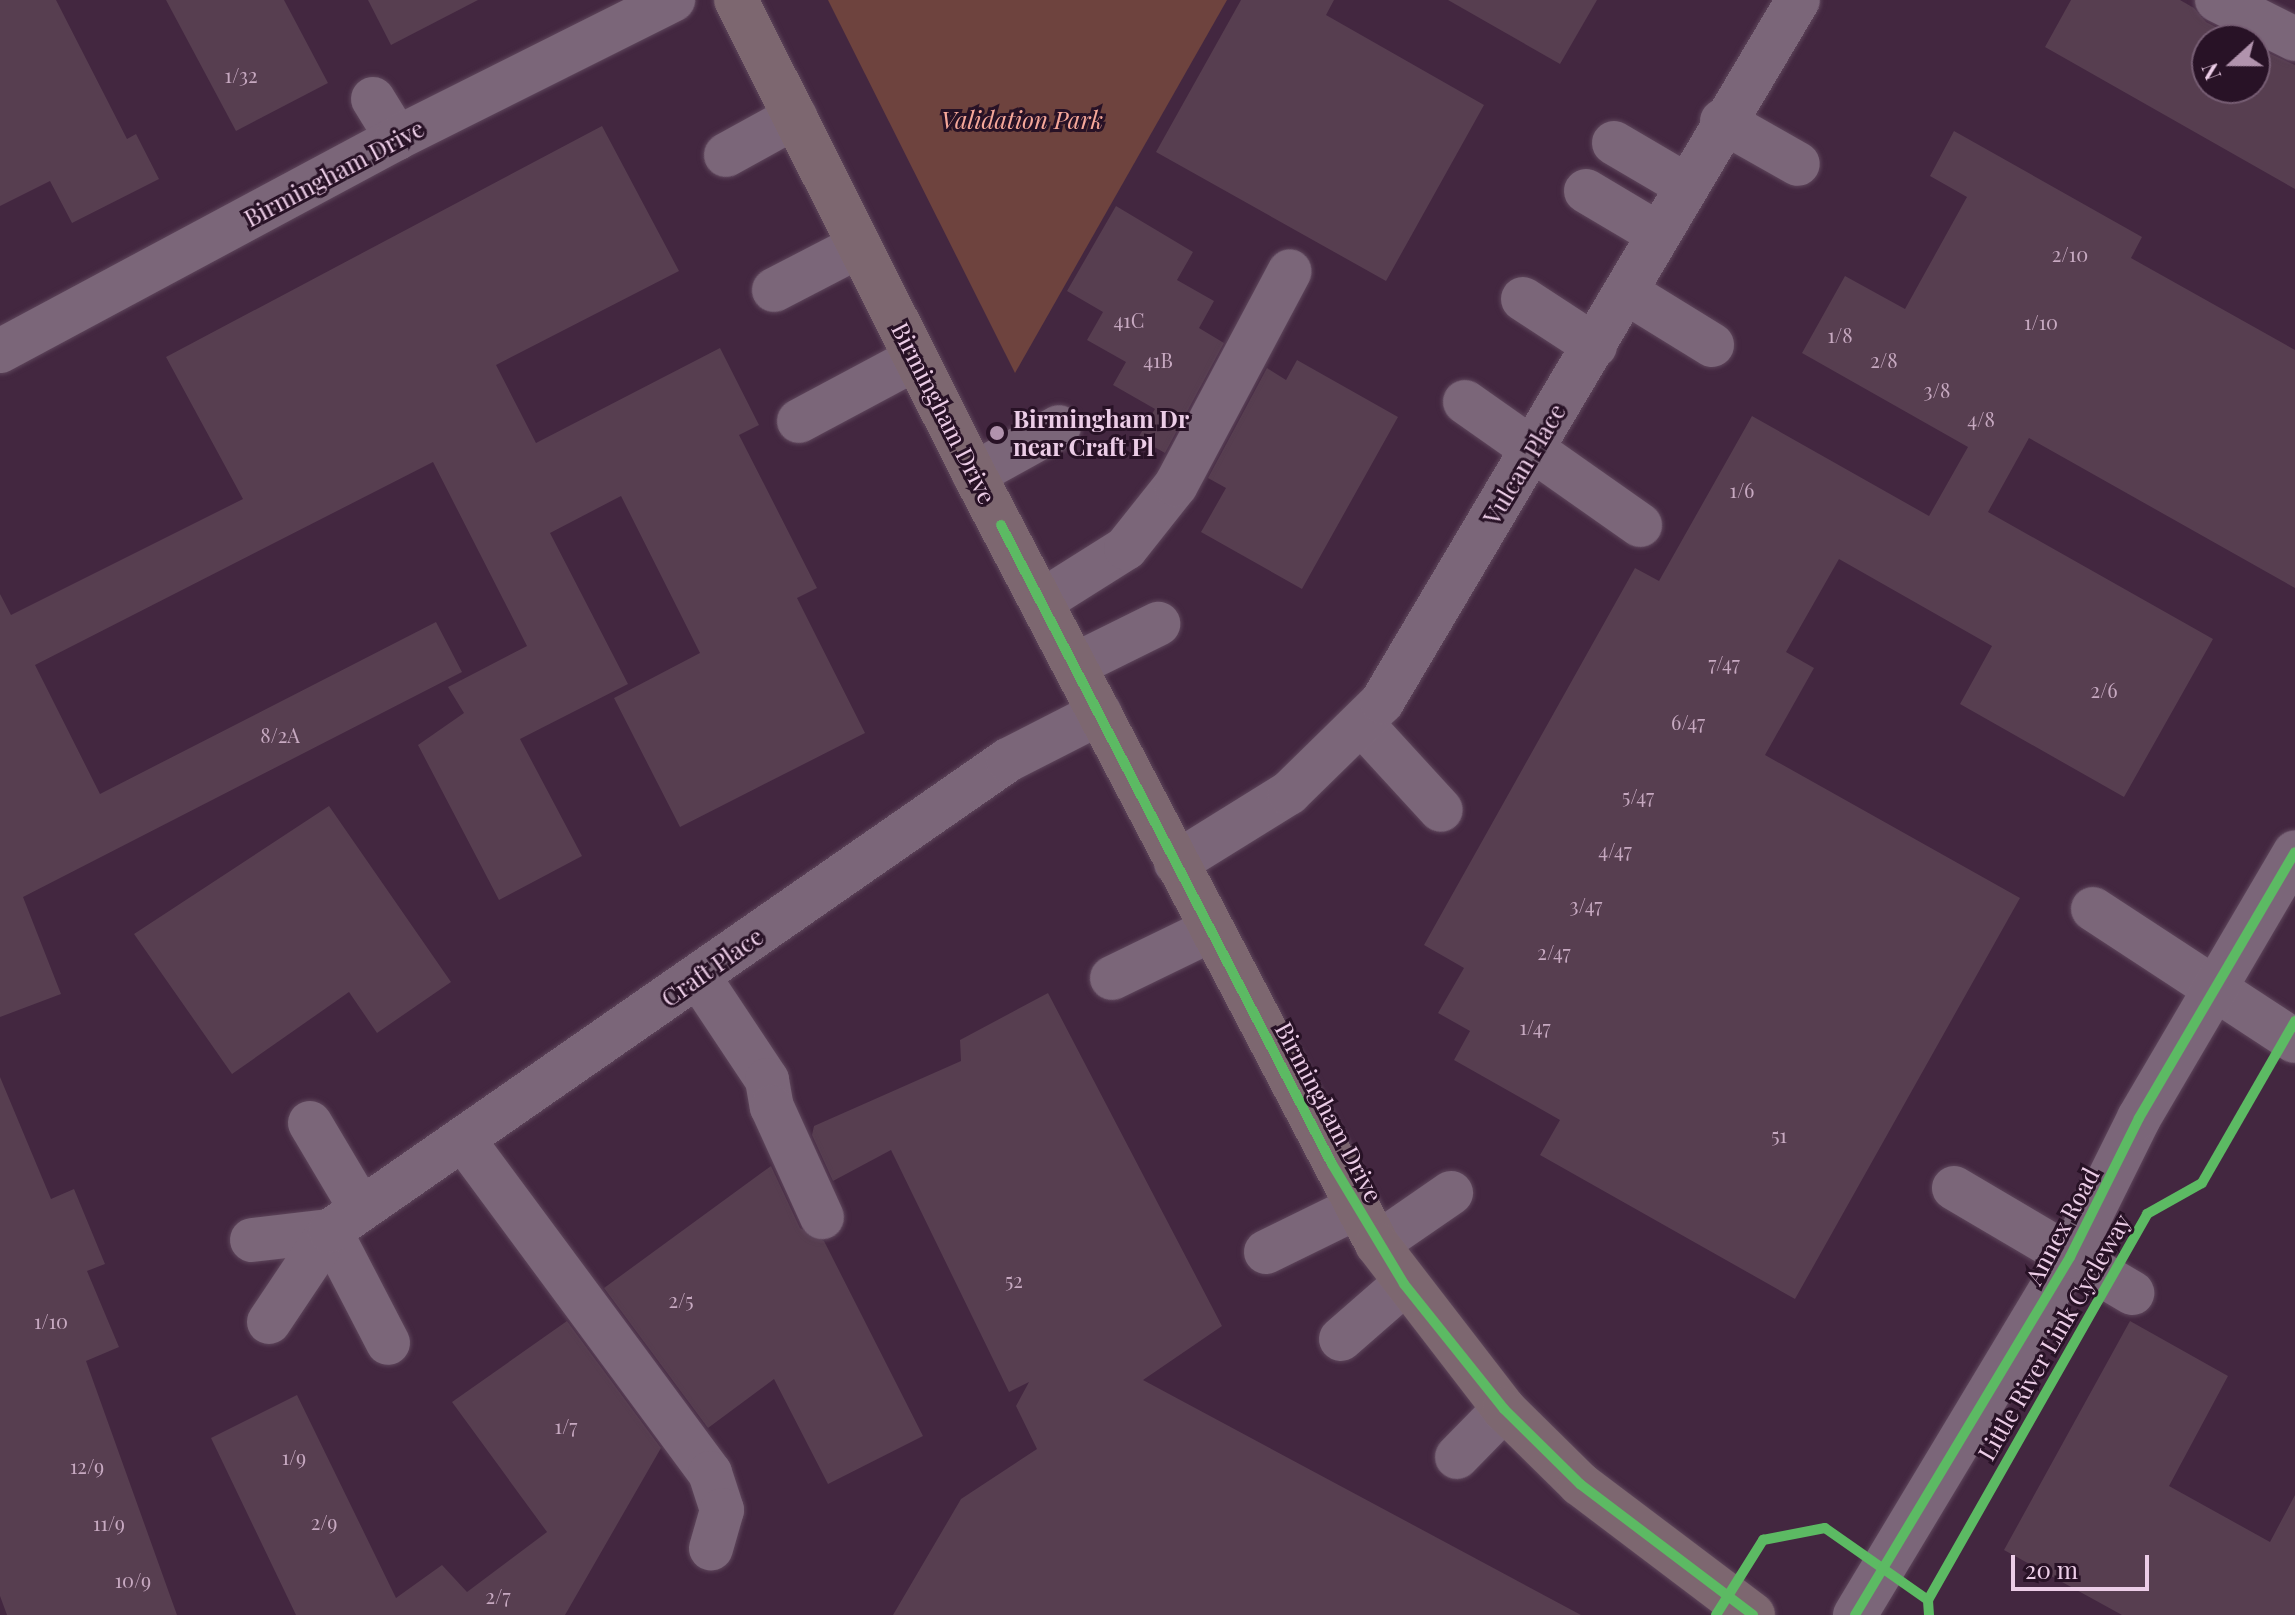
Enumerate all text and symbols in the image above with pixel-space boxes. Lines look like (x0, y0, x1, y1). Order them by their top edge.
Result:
north arrow (2191, 24, 2271, 104)
text: N (2194, 59, 2227, 85)
house number: 1/32 (225, 62, 257, 86)
park label: Validation Park (941, 106, 1103, 134)
street label: Birmingham Drive (239, 113, 429, 233)
house number: 2/10 (2052, 241, 2088, 265)
house number: 41C (1113, 307, 1145, 331)
house number: 1/10 (2024, 309, 2058, 333)
street label: Birmingham Drive (886, 317, 1002, 509)
house number: 1/8 (1827, 322, 1853, 346)
house number: 41B (1143, 347, 1173, 371)
house number: 2/8 (1870, 347, 1898, 371)
house number: 3/8 (1924, 377, 1950, 401)
street label: Vulcan Place (1477, 398, 1571, 530)
place label: Birmingham Dr near Craft Pl (1013, 405, 1189, 461)
house number: 4/8 (1967, 406, 1995, 430)
marker: Birmingham Dr near Craft Pl (988, 424, 1006, 442)
house number: 1/6 (1730, 477, 1754, 501)
house number: 7/47 (1708, 650, 1740, 674)
house number: 2/6 (2090, 677, 2118, 701)
house number: 6/47 (1671, 709, 1705, 733)
house number: 8/2A (260, 722, 300, 746)
house number: 5/47 (1622, 783, 1654, 807)
house number: 4/47 (1598, 837, 1632, 861)
house number: 3/47 (1570, 892, 1602, 916)
street label: Craft Place (655, 921, 769, 1013)
house number: 2/47 (1537, 939, 1571, 963)
house number: 1/47 (1519, 1014, 1551, 1038)
street label: Birmingham Drive (1269, 1017, 1389, 1207)
house number: 51 (1771, 1122, 1787, 1146)
street label: Annex Road (2019, 1162, 2105, 1290)
street label: Little River Link Cycleway (1971, 1208, 2137, 1466)
house number: 52 (1005, 1267, 1023, 1291)
house number: 2/5 (669, 1287, 693, 1311)
house number: 1/10 (34, 1308, 68, 1332)
house number: 1/7 (555, 1413, 577, 1437)
house number: 1/9 (282, 1444, 306, 1468)
house number: 12/9 (70, 1453, 104, 1477)
house number: 2/9 (311, 1509, 337, 1533)
house number: 11/9 (93, 1510, 125, 1534)
scale bar (2015, 1539, 2153, 1589)
text: 20 m (2025, 1553, 2078, 1585)
house number: 10/9 (115, 1567, 151, 1591)
house number: 2/7 (485, 1583, 511, 1607)

